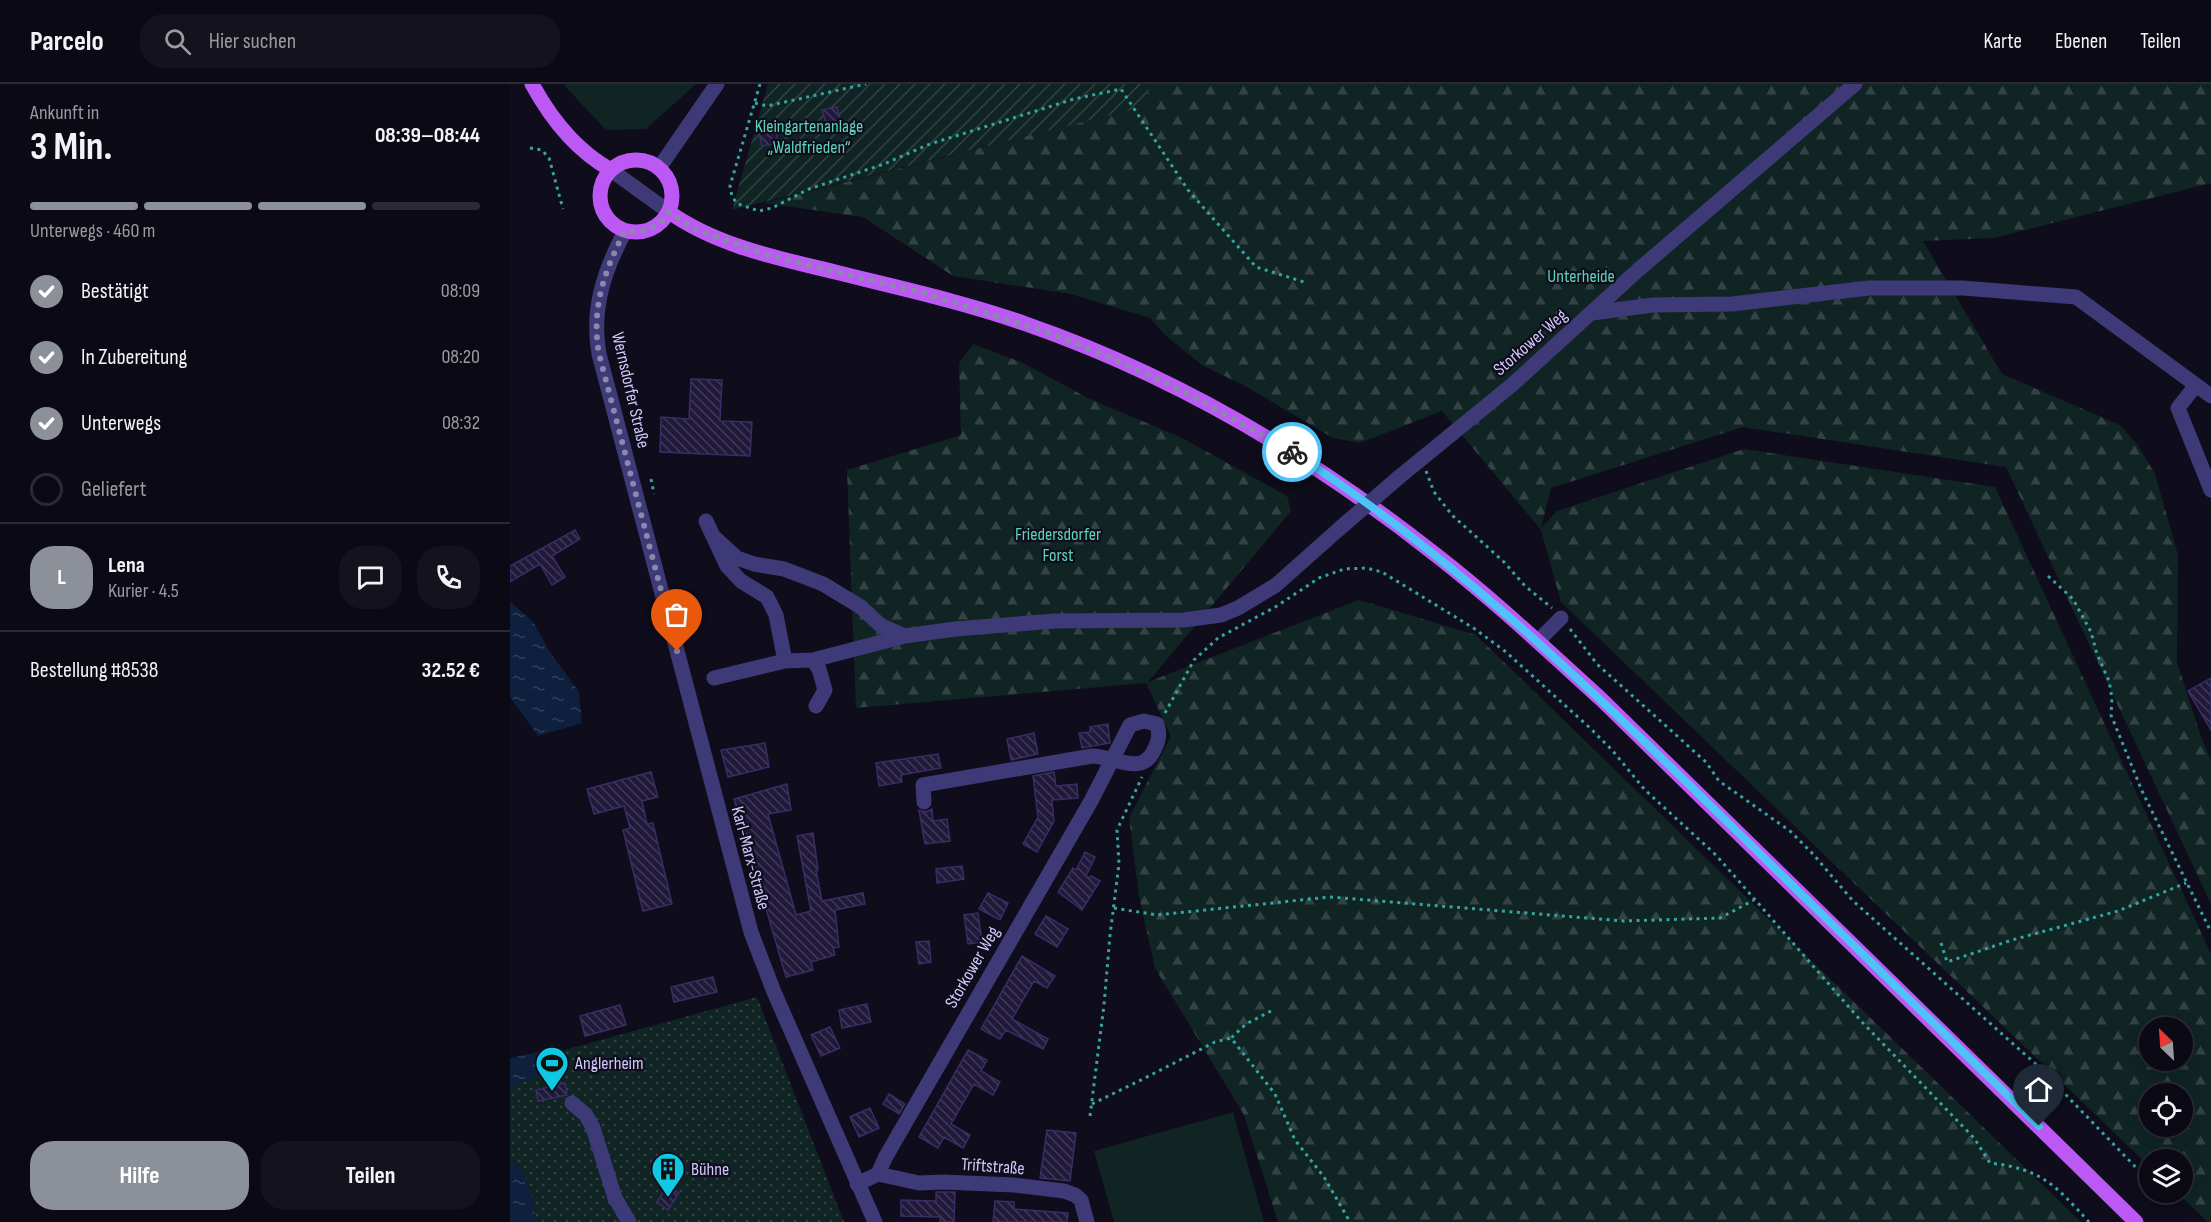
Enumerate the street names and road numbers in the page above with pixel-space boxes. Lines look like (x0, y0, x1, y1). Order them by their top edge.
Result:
street label: Storkower Weg (1489, 305, 1571, 380)
street label: Wernsdorfer Straße (607, 330, 654, 450)
street label: Karl-Marx-Straße (727, 804, 774, 912)
street label: Storkower Weg (941, 923, 1004, 1012)
street label: Triftstraße (961, 1154, 1025, 1179)

